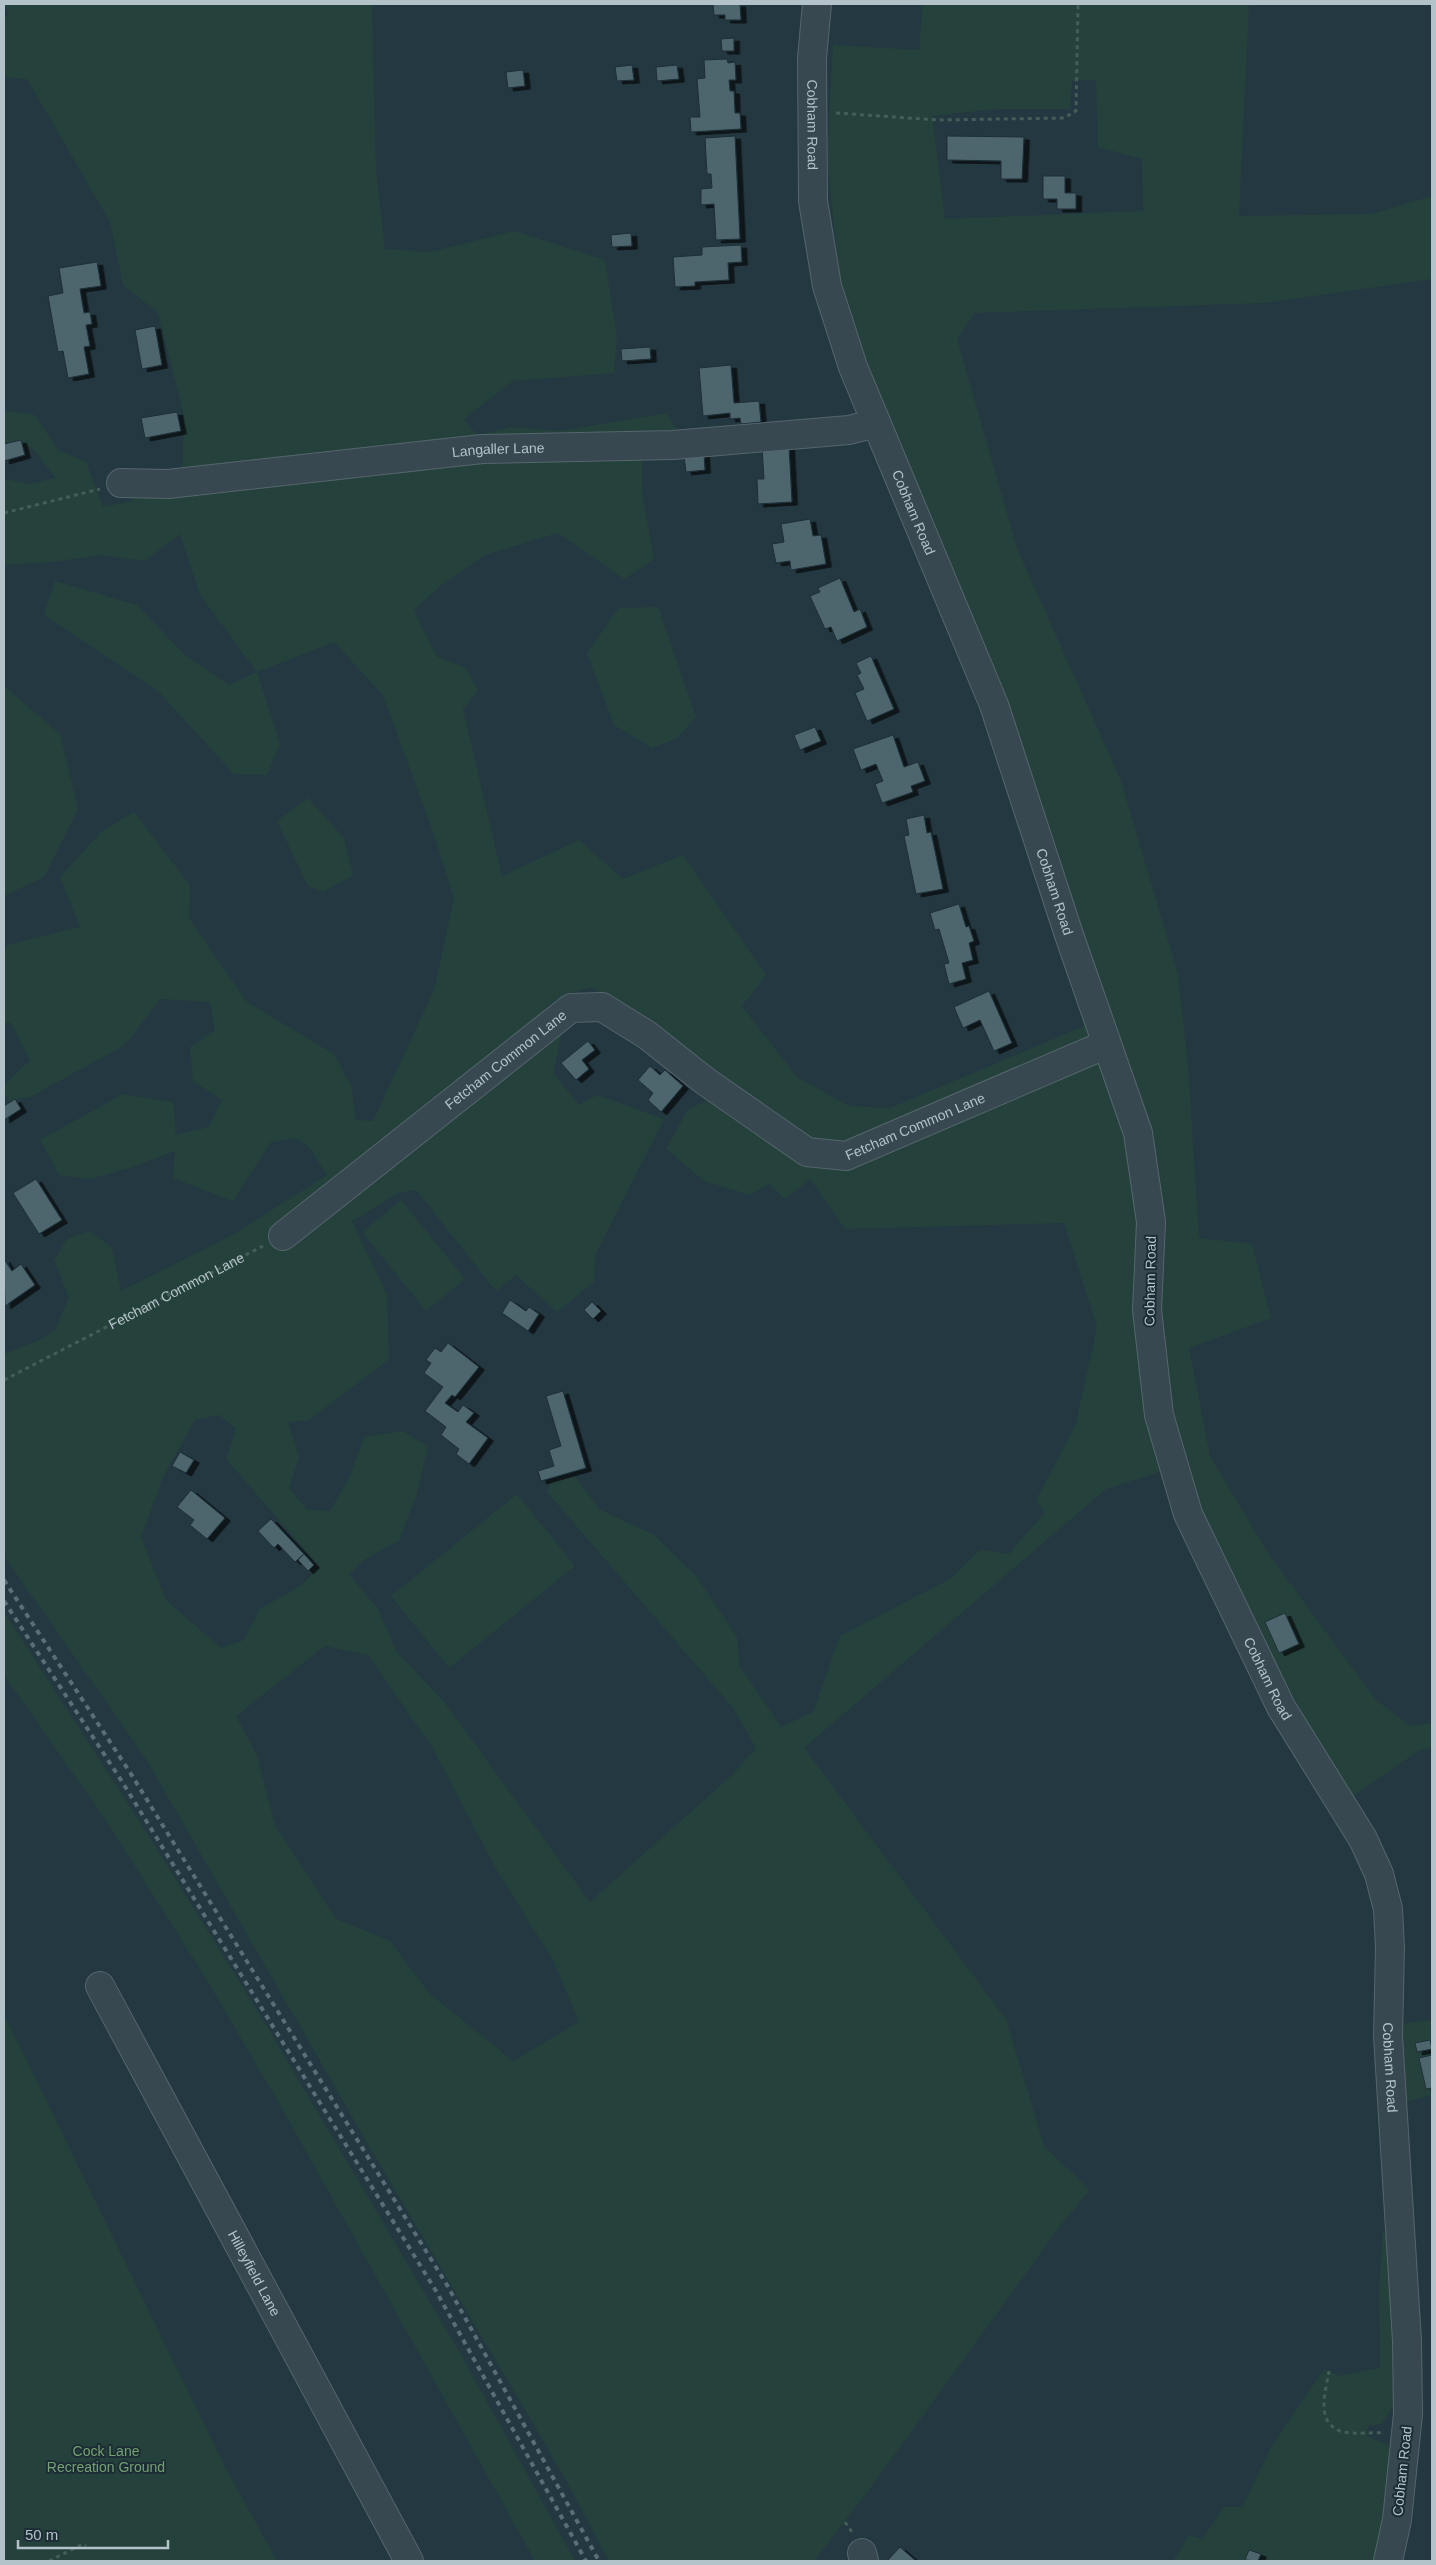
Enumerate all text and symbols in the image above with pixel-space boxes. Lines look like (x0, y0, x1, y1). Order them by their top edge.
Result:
street label: Cobham Road (804, 80, 821, 170)
street label: Langaller Lane (451, 440, 545, 460)
street label: Cobham Road (889, 468, 938, 557)
street label: Cobham Road (1033, 846, 1076, 937)
street label: Fetcham Common Lane (442, 1007, 570, 1113)
street label: Fetcham Common Lane (843, 1089, 987, 1163)
street label: Cobham Road (1141, 1236, 1159, 1326)
street label: Fetcham Common Lane (106, 1249, 247, 1333)
street label: Cobham Road (1241, 1635, 1295, 1723)
street label: Cobham Road (1380, 2022, 1401, 2113)
street label: Hilleyfield Lane (225, 2227, 284, 2319)
street label: Cobham Road (1389, 2425, 1415, 2517)
park label: Cock Lane Recreation Ground (47, 2443, 165, 2475)
scale bar (18, 2518, 168, 2550)
text: 50 m (25, 2526, 58, 2543)

